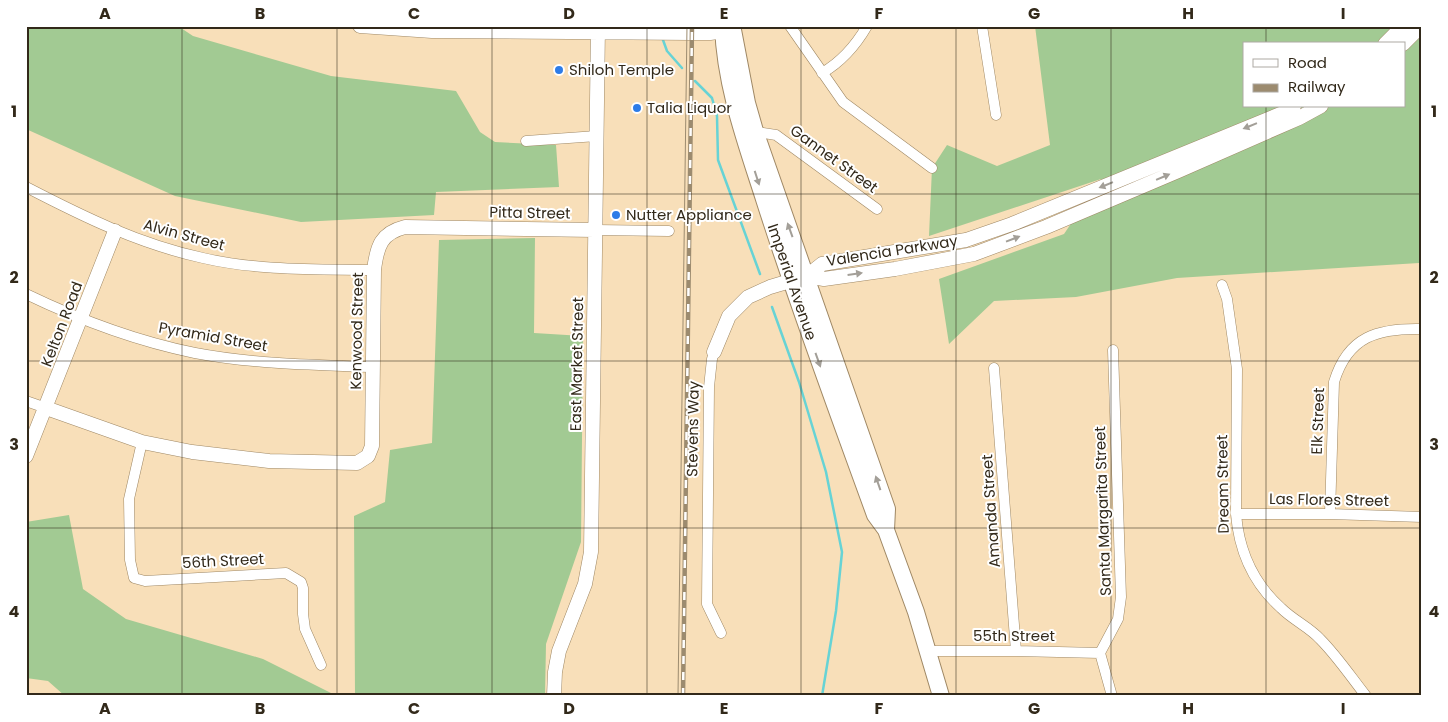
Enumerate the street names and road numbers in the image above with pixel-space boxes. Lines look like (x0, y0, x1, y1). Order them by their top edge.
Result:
street label: Gannet Street (786, 120, 882, 198)
street label: Pitta Street (489, 201, 571, 224)
street label: Alvin Street (141, 214, 227, 255)
street label: Imperial Avenue (763, 221, 822, 343)
street label: Valencia Parkway (825, 230, 960, 271)
street label: Kenwood Street (345, 272, 368, 390)
street label: Kelton Road (36, 278, 87, 369)
street label: East Market Street (565, 297, 588, 431)
street label: Pyramid Street (157, 317, 269, 356)
street label: Stevens Way (681, 380, 704, 477)
street label: Elk Street (1306, 387, 1329, 455)
street label: Santa Margarita Street (1089, 426, 1116, 596)
street label: Dream Street (1211, 434, 1234, 534)
street label: Amanda Street (976, 454, 1005, 568)
street label: Las Flores Street (1269, 488, 1389, 511)
street label: 56th Street (182, 548, 264, 573)
street label: 55th Street (973, 625, 1055, 646)

